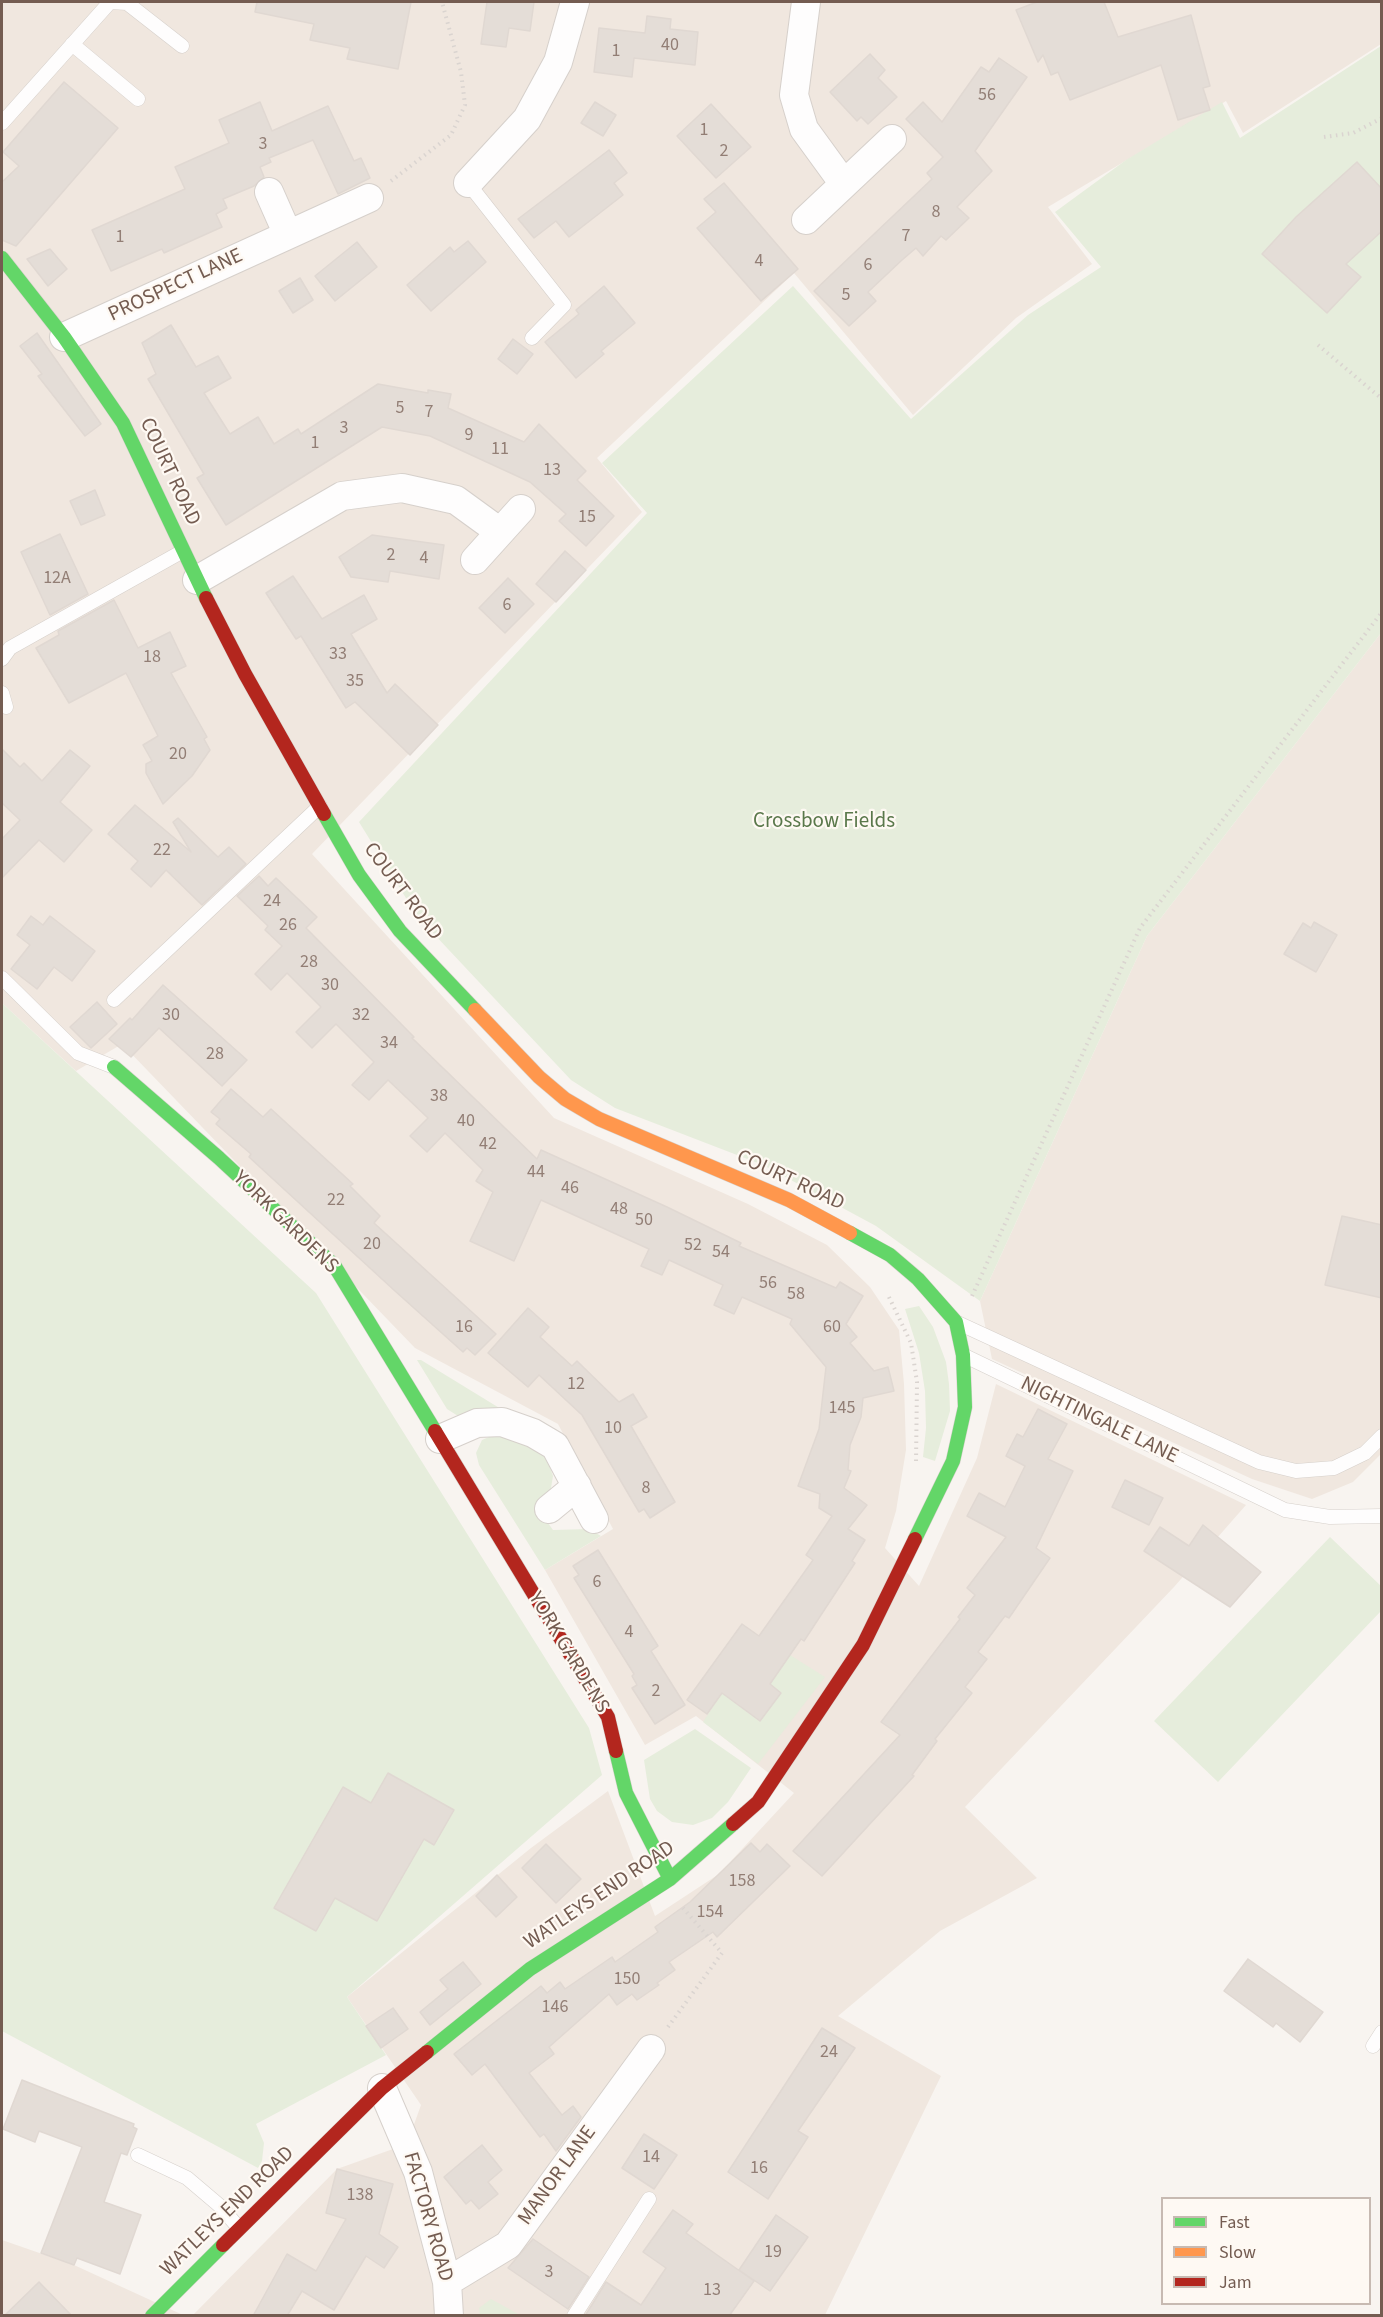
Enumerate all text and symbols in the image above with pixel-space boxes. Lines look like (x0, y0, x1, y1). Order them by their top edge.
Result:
house number: 40 (661, 35, 679, 57)
house number: 1 (612, 41, 620, 63)
house number: 56 (978, 85, 996, 107)
house number: 1 (700, 120, 708, 142)
house number: 3 (259, 134, 267, 156)
house number: 2 (720, 141, 728, 163)
house number: 8 (932, 202, 940, 224)
house number: 7 (902, 226, 910, 248)
house number: 1 (116, 227, 124, 249)
street label: PROSPECT LANE (105, 244, 247, 328)
house number: 4 (755, 251, 763, 273)
house number: 6 (864, 255, 872, 277)
house number: 5 (842, 285, 850, 307)
house number: 5 (396, 398, 404, 420)
house number: 7 (425, 402, 433, 424)
street label: COURT ROAD (133, 414, 205, 530)
house number: 3 (340, 418, 348, 440)
house number: 9 (465, 425, 473, 447)
house number: 1 (311, 433, 319, 455)
house number: 11 (491, 439, 509, 461)
house number: 13 (543, 460, 561, 482)
house number: 15 (578, 507, 596, 529)
house number: 2 (387, 545, 395, 567)
house number: 4 (420, 548, 428, 570)
house number: 12A (43, 568, 71, 590)
house number: 6 (503, 595, 511, 617)
house number: 33 (329, 644, 347, 666)
house number: 18 (143, 647, 161, 669)
house number: 35 (346, 671, 364, 693)
house number: 20 (169, 744, 187, 766)
park label: Crossbow Fields (753, 809, 895, 835)
street label: COURT ROAD (357, 838, 447, 946)
house number: 22 (153, 840, 171, 862)
house number: 24 (263, 891, 281, 913)
house number: 26 (279, 915, 297, 937)
house number: 28 (300, 952, 318, 974)
house number: 30 (321, 975, 339, 997)
house number: 30 (162, 1005, 180, 1027)
house number: 32 (352, 1005, 370, 1027)
house number: 34 (380, 1033, 398, 1055)
house number: 28 (206, 1044, 224, 1066)
house number: 38 (430, 1086, 448, 1108)
house number: 40 (457, 1111, 475, 1133)
house number: 42 (479, 1134, 497, 1156)
street label: COURT ROAD (732, 1145, 848, 1217)
house number: 44 (527, 1162, 545, 1184)
street label: YORK GARDENS (227, 1166, 343, 1280)
house number: 46 (561, 1178, 579, 1200)
house number: 22 (327, 1190, 345, 1212)
house number: 48 (610, 1199, 628, 1221)
house number: 50 (635, 1210, 653, 1232)
house number: 20 (363, 1234, 381, 1256)
house number: 52 (684, 1235, 702, 1257)
house number: 54 (712, 1242, 730, 1264)
house number: 56 (759, 1273, 777, 1295)
house number: 58 (787, 1284, 805, 1306)
house number: 16 (455, 1317, 473, 1339)
house number: 60 (823, 1317, 841, 1339)
street label: NIGHTINGALE LANE (1016, 1372, 1182, 1470)
house number: 12 (567, 1374, 585, 1396)
house number: 145 (829, 1398, 855, 1420)
house number: 10 (604, 1418, 622, 1440)
house number: 8 (642, 1478, 650, 1500)
house number: 6 (593, 1572, 601, 1594)
street label: YORK GARDENS (522, 1588, 614, 1718)
house number: 4 (625, 1622, 633, 1644)
house number: 2 (652, 1681, 660, 1703)
street label: WATLEYS END ROAD (520, 1836, 680, 1956)
house number: 158 (729, 1871, 755, 1893)
house number: 154 (697, 1902, 723, 1924)
house number: 150 (614, 1969, 640, 1991)
house number: 146 (542, 1997, 568, 2019)
house number: 24 (820, 2042, 838, 2064)
street label: MANOR LANE (514, 2121, 602, 2231)
street label: WATLEYS END ROAD (156, 2142, 300, 2282)
house number: 14 (642, 2147, 660, 2169)
street label: FACTORY ROAD (397, 2149, 457, 2285)
house number: 16 (750, 2158, 768, 2180)
house number: 138 (347, 2185, 373, 2207)
legend (1161, 2197, 1371, 2305)
text: Fast (1219, 2210, 1250, 2235)
text: Slow (1219, 2240, 1256, 2265)
house number: 19 (764, 2242, 782, 2264)
house number: 3 (545, 2262, 553, 2284)
text: Jam (1219, 2270, 1252, 2295)
house number: 13 (703, 2280, 721, 2302)

